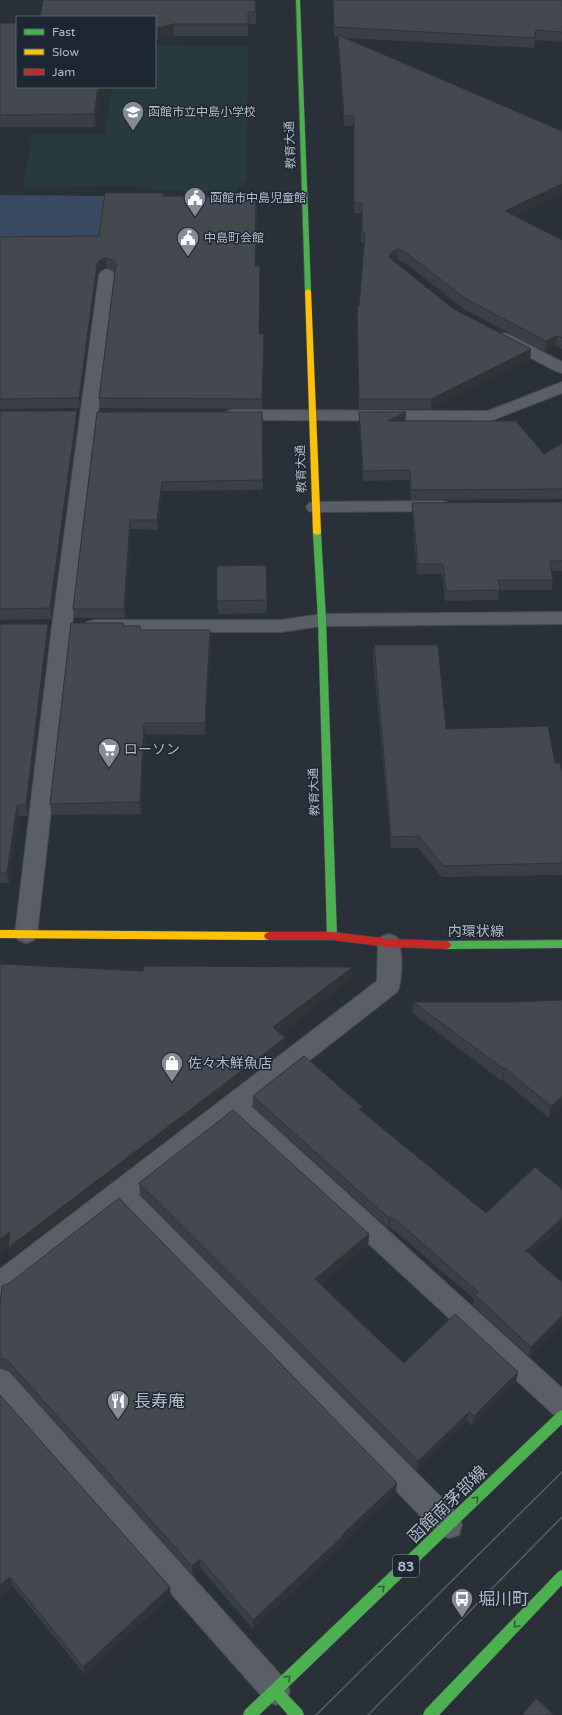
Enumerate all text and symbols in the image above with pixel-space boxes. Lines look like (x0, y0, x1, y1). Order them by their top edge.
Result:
legend (16, 16, 156, 88)
text: Fast (52, 25, 76, 39)
text: Slow (52, 45, 79, 59)
text: Jam (52, 65, 75, 79)
school or university icon: 函館市立中島小学校 (120, 99, 146, 132)
place label: 函館市立中島小学校 (148, 105, 256, 119)
street label: 教育大通 (282, 121, 298, 169)
public building icon: 函館市中島児童館 (182, 185, 208, 218)
place label: 函館市中島児童館 (210, 191, 306, 205)
public building icon: 中島町会館 (175, 225, 201, 258)
place label: 中島町会館 (204, 231, 264, 245)
street label: 教育大通 (293, 445, 309, 493)
supermarket icon: ローソン (96, 736, 122, 769)
place label: ローソン (124, 741, 180, 758)
street label: 教育大通 (306, 768, 322, 816)
street label: 内環状線 (448, 923, 504, 940)
shop icon: 佐々木鮮魚店 (159, 1050, 185, 1083)
place label: 佐々木鮮魚店 (188, 1055, 272, 1072)
restaurant icon: 長寿庵 (105, 1388, 131, 1421)
place label: 長寿庵 (134, 1391, 185, 1412)
street label: 函館南茅部線 (403, 1461, 491, 1547)
one-way arrow (471, 1496, 479, 1503)
road number: 83 (393, 1555, 419, 1577)
one-way arrow (377, 1585, 385, 1593)
bus stop icon: 堀川町 (449, 1586, 475, 1619)
place label: 堀川町 (478, 1589, 529, 1610)
one-way arrow (513, 1620, 521, 1628)
one-way arrow (283, 1675, 291, 1683)

